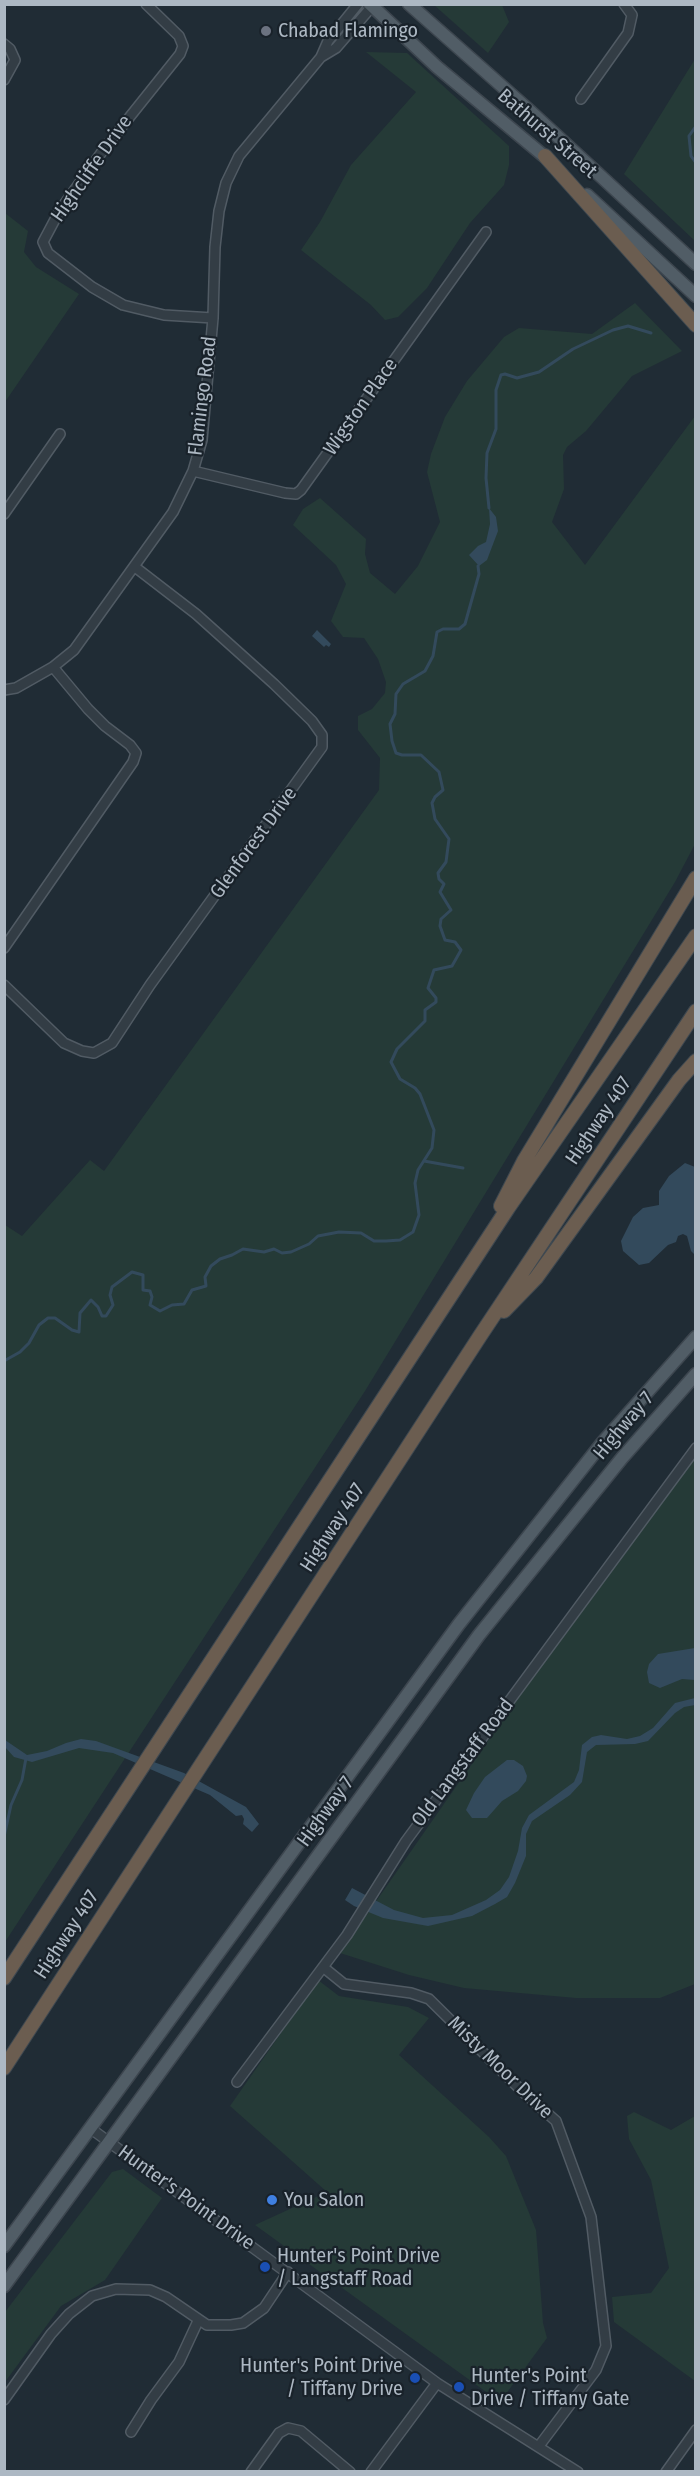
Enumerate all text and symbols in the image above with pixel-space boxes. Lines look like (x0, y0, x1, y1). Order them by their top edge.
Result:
place label: Chabad Flamingo (278, 19, 418, 43)
marker: Chabad Flamingo (259, 24, 273, 38)
street label: Bathurst Street (492, 84, 602, 184)
street label: Highcliffe Drive (46, 111, 138, 227)
street label: Flamingo Road (184, 335, 222, 457)
street label: Wigston Place (319, 354, 403, 460)
street label: Glenforest Drive (206, 783, 302, 903)
street label: Highway 407 (561, 1072, 637, 1170)
street label: Highway 7 (589, 1387, 659, 1465)
street label: Highway 407 (295, 1479, 371, 1577)
street label: Old Langstaff Road (407, 1694, 519, 1832)
street label: Highway 7 (292, 1772, 360, 1852)
street label: Highway 407 (29, 1886, 105, 1984)
street label: Misty Moor Drive (442, 2012, 558, 2124)
street label: Hunter's Point Drive (113, 2140, 259, 2256)
place label: You Salon (284, 2188, 364, 2212)
marker: You Salon (265, 2193, 279, 2207)
place label: Hunter's Point Drive / Langstaff Road (277, 2244, 440, 2291)
marker: Hunter's Point Drive / Langstaff Road (258, 2260, 272, 2274)
place label: Hunter's Point Drive / Tiffany Drive (240, 2354, 403, 2401)
place label: Hunter's Point Drive / Tiffany Gate (471, 2364, 629, 2411)
marker: Hunter's Point Drive / Tiffany Drive (408, 2371, 422, 2385)
marker: Hunter's Point Drive / Tiffany Gate (452, 2380, 466, 2394)

